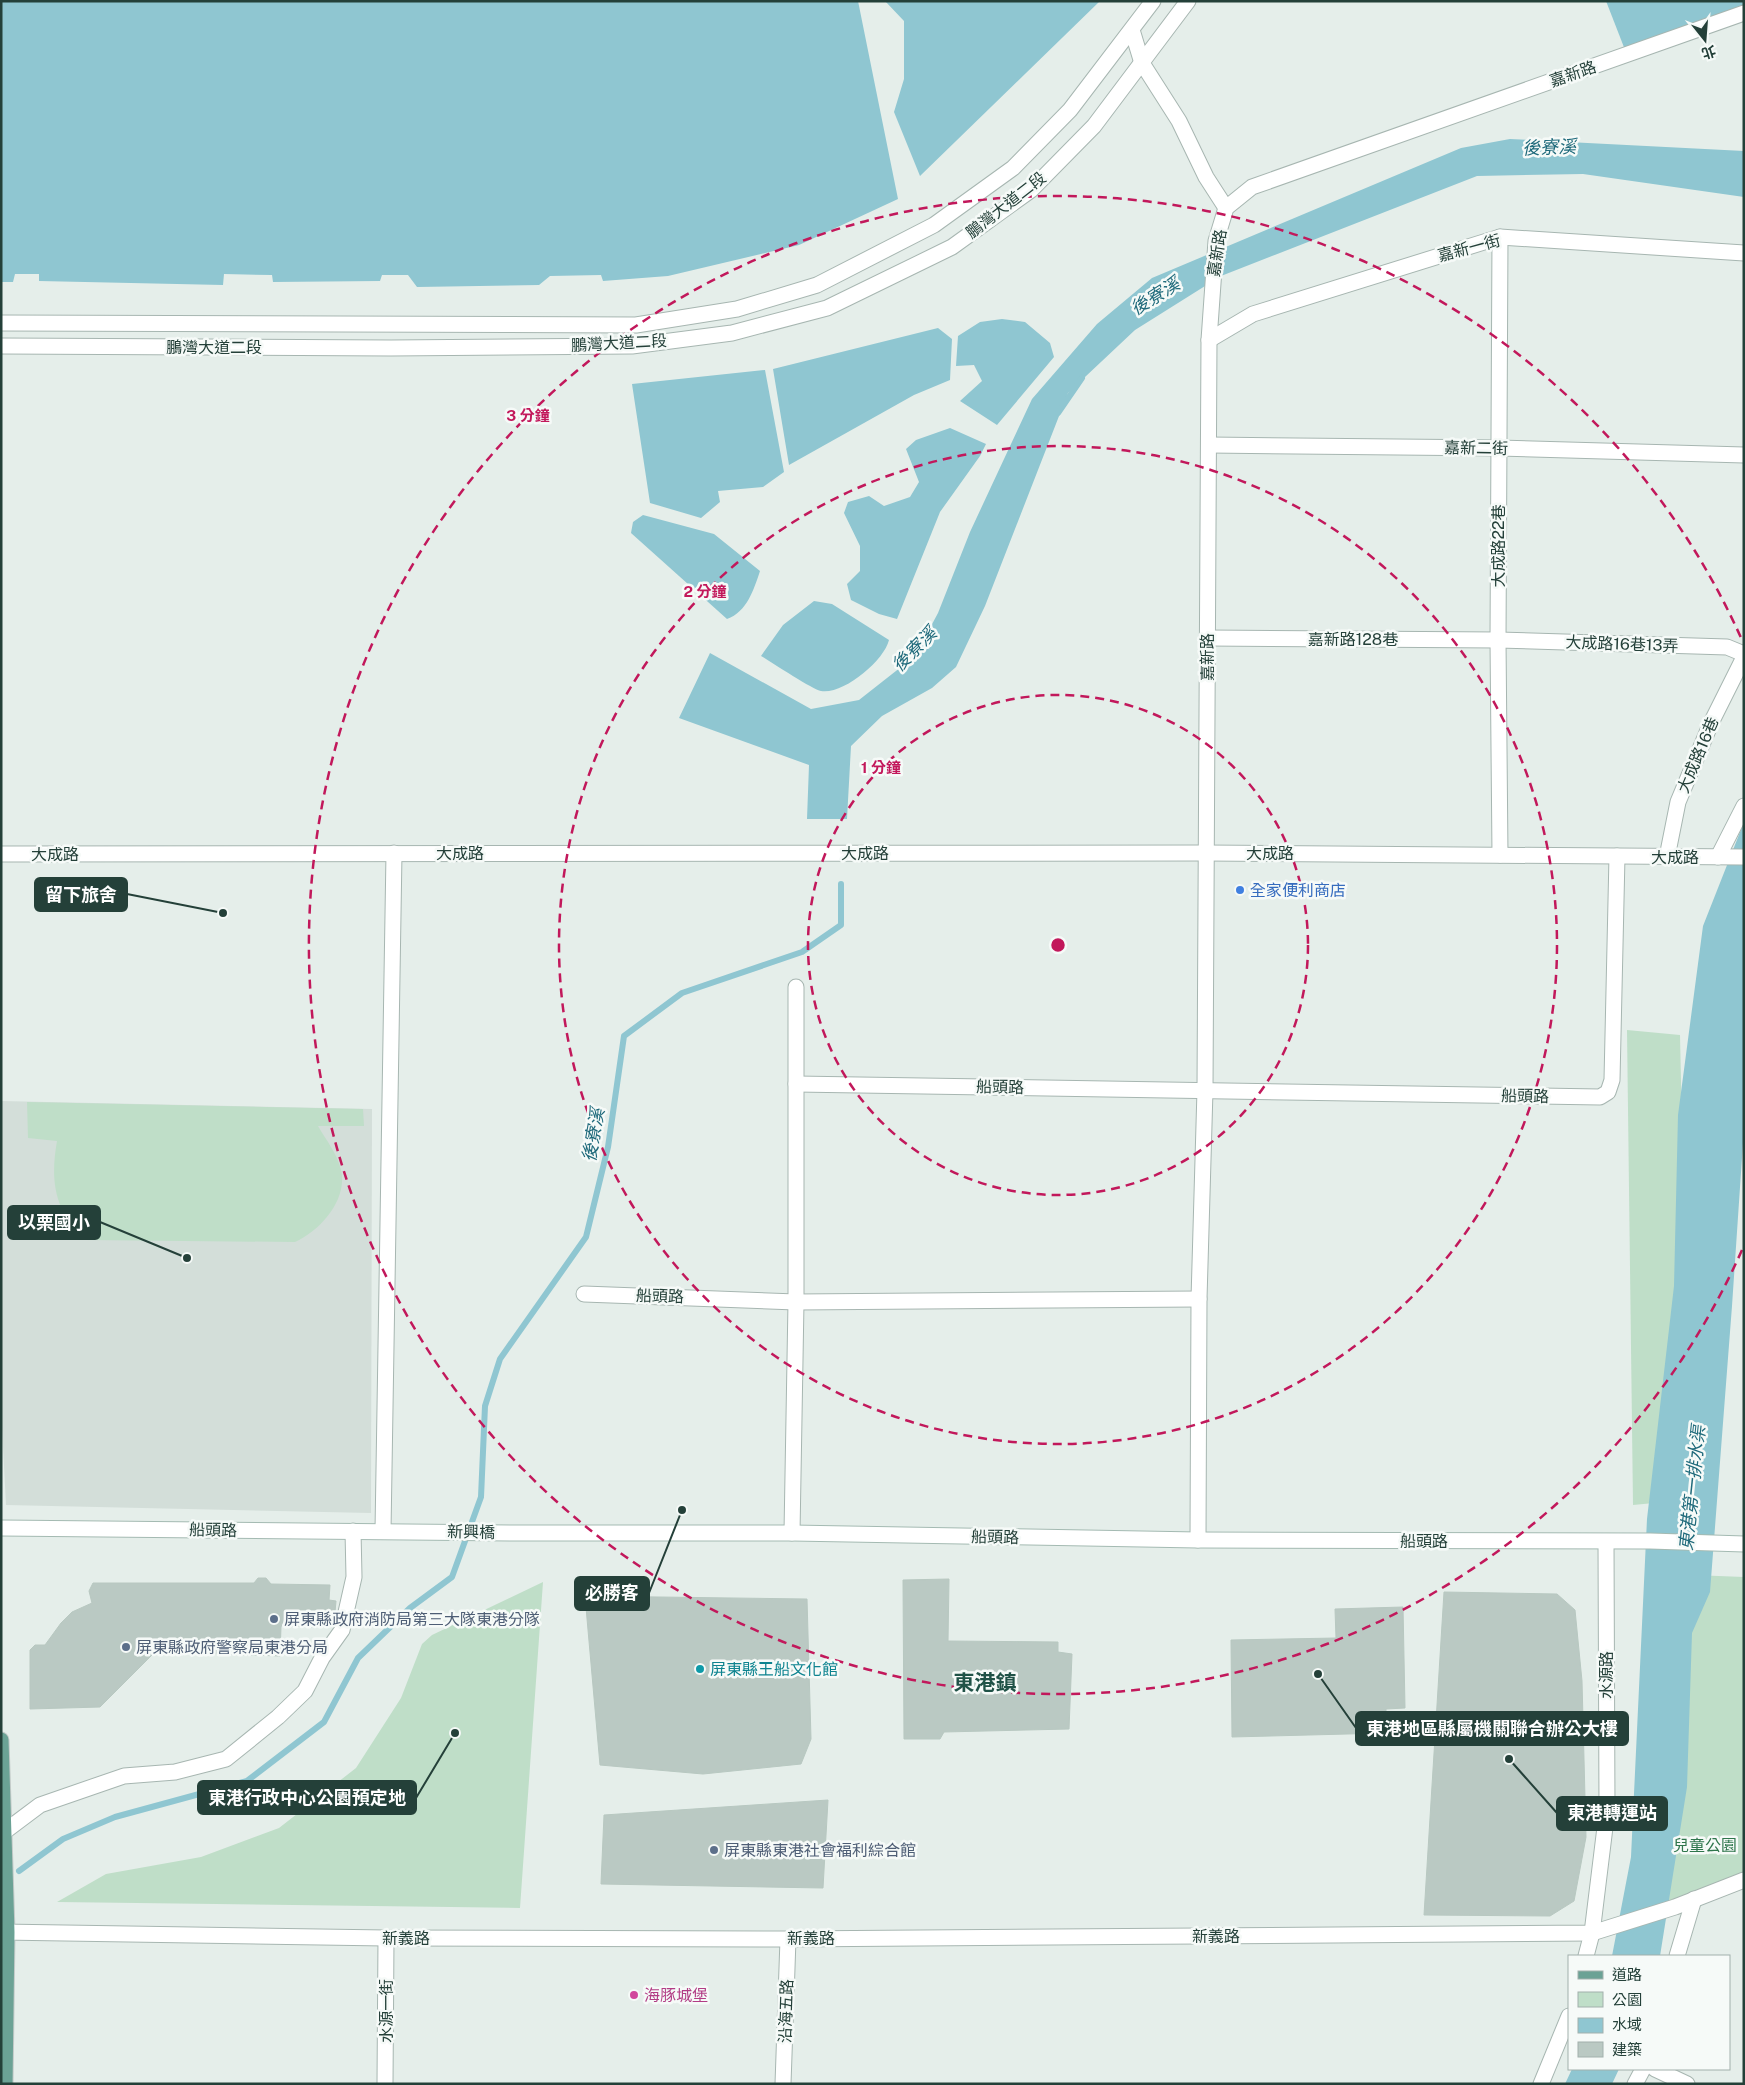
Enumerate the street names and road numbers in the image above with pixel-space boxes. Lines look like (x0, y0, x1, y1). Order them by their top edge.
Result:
street label: 嘉新路 (1547, 57, 1599, 91)
street label: 鵬灣大道二段 (962, 168, 1050, 242)
street label: 嘉新路 (1204, 228, 1230, 278)
street label: 嘉新一街 (1436, 231, 1502, 265)
street label: 鵬灣大道二段 (571, 331, 667, 355)
street label: 鵬灣大道二段 (166, 338, 262, 357)
street label: 嘉新二街 (1444, 438, 1508, 458)
street label: 大成路22巷 (1489, 504, 1508, 588)
street label: 嘉新路128巷 (1308, 630, 1398, 649)
street label: 嘉新路 (1198, 633, 1217, 681)
street label: 大成路16巷13弄 (1565, 633, 1679, 655)
street label: 大成路16巷 (1674, 714, 1722, 796)
street label: 大成路 (436, 844, 484, 863)
street label: 大成路 (841, 844, 889, 863)
street label: 大成路 (1246, 844, 1294, 863)
street label: 大成路 (31, 845, 79, 864)
street label: 大成路 (1651, 848, 1699, 867)
street label: 船頭路 (976, 1077, 1024, 1097)
street label: 船頭路 (1501, 1086, 1549, 1106)
street label: 船頭路 (636, 1286, 684, 1306)
street label: 船頭路 (189, 1520, 237, 1540)
street label: 新興橋 (447, 1522, 495, 1542)
street label: 船頭路 (971, 1527, 1019, 1547)
street label: 船頭路 (1400, 1532, 1448, 1551)
street label: 水源路 (1597, 1651, 1616, 1699)
street label: 新義路 (1192, 1927, 1240, 1946)
street label: 新義路 (382, 1929, 430, 1948)
street label: 新義路 (787, 1929, 835, 1948)
street label: 水源一街 (377, 1979, 396, 2043)
street label: 沿海五路 (775, 1979, 797, 2043)

